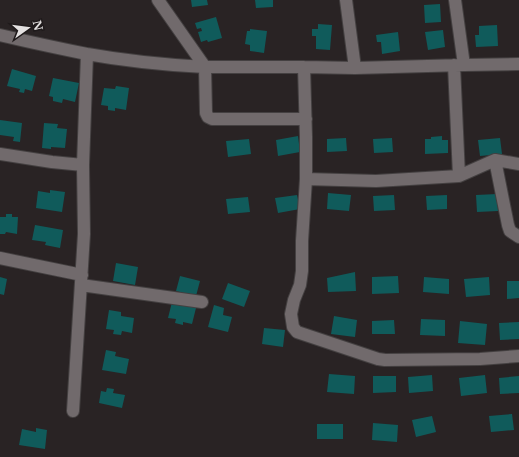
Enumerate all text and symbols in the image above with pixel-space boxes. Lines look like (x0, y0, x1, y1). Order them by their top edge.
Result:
north arrow (8, 8, 48, 48)
text: N (30, 19, 46, 33)

